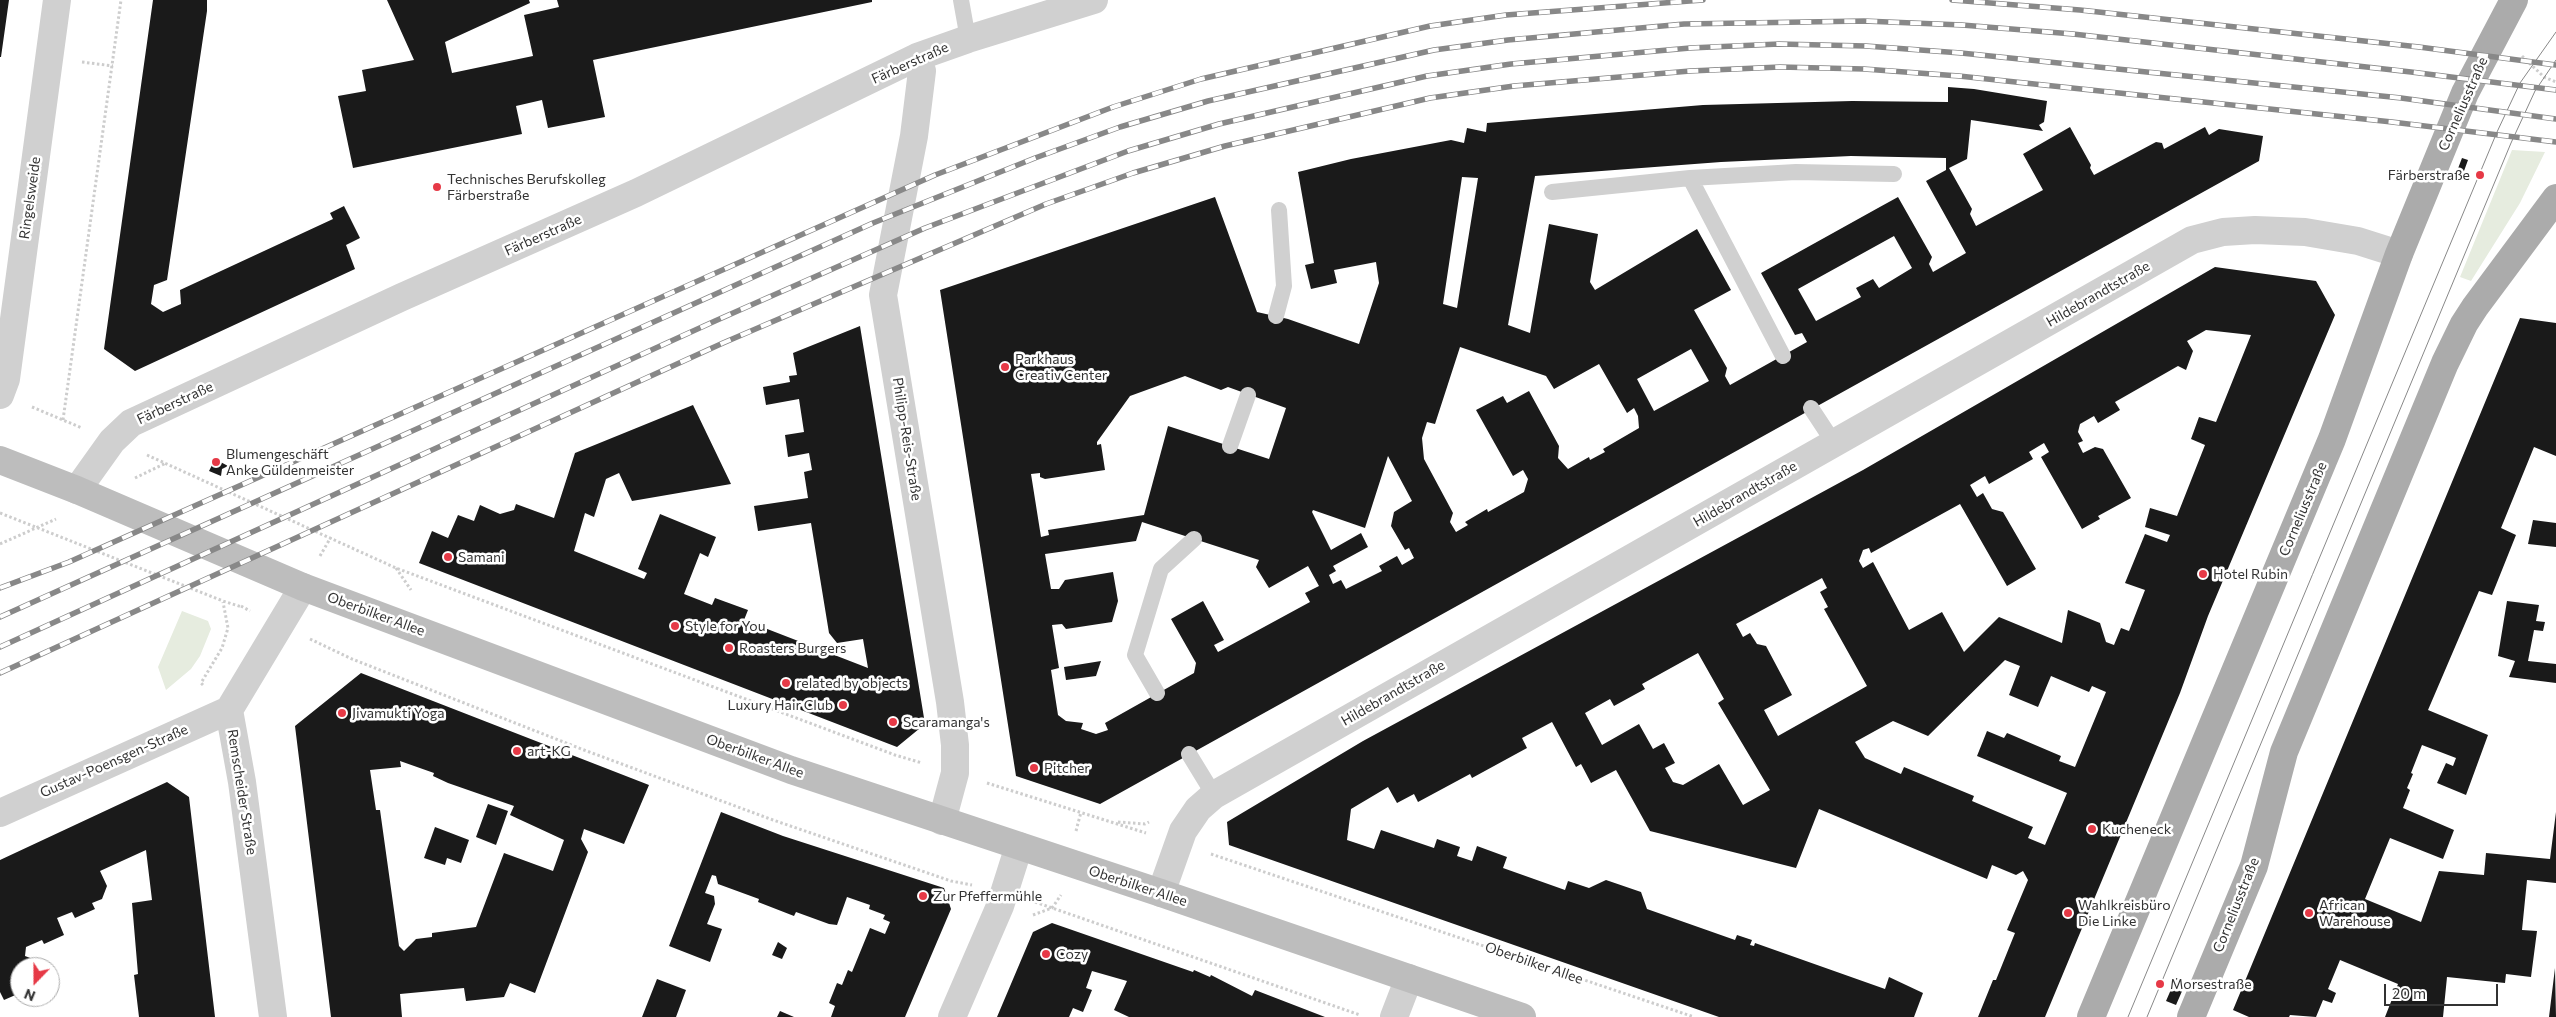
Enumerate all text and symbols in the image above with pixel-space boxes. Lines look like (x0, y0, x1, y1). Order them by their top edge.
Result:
street label: Färberstraße (869, 39, 951, 87)
street label: Corneliusstraße (2435, 54, 2491, 154)
street label: Ringelsweide (16, 156, 44, 240)
place label: Färberstraße (2388, 167, 2470, 183)
marker: Färberstraße (2474, 169, 2486, 181)
place label: Technisches Berufskolleg Färberstraße (447, 171, 606, 203)
marker: Technisches Berufskolleg Färberstraße (431, 181, 443, 193)
street label: Färberstraße (502, 211, 584, 259)
street label: Hildebrandtstraße (2043, 258, 2153, 330)
place label: Parkhaus Creativ Center (1015, 351, 1107, 384)
marker: Parkhaus Creativ Center (999, 361, 1011, 373)
street label: Philipp-Reis-Straße (889, 376, 925, 502)
street label: Färberstraße (134, 378, 216, 428)
place label: Blumengeschäft Anke Güldenmeister (226, 446, 354, 478)
marker: Blumengeschäft Anke Güldenmeister (210, 456, 222, 468)
street label: Hildebrandtstraße (1690, 458, 1800, 530)
street label: Corneliusstraße (2276, 459, 2330, 559)
place label: Samani (458, 549, 505, 565)
marker: Samani (442, 551, 454, 563)
place label: Hotel Rubin (2213, 566, 2288, 582)
marker: Hotel Rubin (2197, 568, 2209, 580)
street label: Oberbilker Allee (325, 589, 427, 639)
place label: Style for You (685, 618, 766, 634)
marker: Style for You (669, 620, 681, 632)
place label: Roasters Burgers (739, 640, 846, 656)
marker: Roasters Burgers (723, 642, 735, 654)
street label: Hildebrandtstraße (1338, 657, 1448, 729)
place label: related by objects (796, 675, 908, 691)
marker: related by objects (780, 677, 792, 689)
place label: Luxury Hair Club (727, 697, 833, 713)
marker: Luxury Hair Club (837, 699, 849, 711)
place label: Jivamukti Yoga (352, 705, 445, 721)
marker: Jivamukti Yoga (336, 707, 348, 719)
place label: Scaramanga's (903, 714, 990, 730)
marker: Scaramanga's (887, 716, 899, 728)
street label: Gustav-Poensgen-Straße (37, 721, 191, 801)
street label: Remscheider Straße (224, 728, 260, 856)
street label: Oberbilker Allee (704, 731, 806, 781)
place label: art-KG (527, 743, 571, 759)
marker: art-KG (511, 745, 523, 757)
place label: Pitcher (1044, 760, 1090, 776)
marker: Pitcher (1028, 762, 1040, 774)
place label: Kucheneck (2102, 821, 2171, 837)
marker: Kucheneck (2086, 823, 2098, 835)
street label: Corneliusstraße (2209, 855, 2263, 955)
street label: Oberbilker Allee (1087, 862, 1189, 910)
place label: Zur Pfeffermühle (933, 888, 1042, 904)
marker: Zur Pfeffermühle (917, 890, 929, 902)
place label: Wahlkreisbüro Die Linke (2078, 897, 2171, 930)
place label: African Warehouse (2319, 897, 2391, 930)
marker: Wahlkreisbüro Die Linke (2062, 907, 2074, 919)
marker: African Warehouse (2303, 907, 2315, 919)
street label: Oberbilker Allee (1483, 938, 1585, 988)
place label: Cozy (1056, 946, 1088, 962)
marker: Cozy (1040, 948, 1052, 960)
north arrow (10, 957, 60, 1007)
scale bar (2386, 974, 2500, 1006)
place label: Morsestraße (2170, 976, 2252, 992)
marker: Morsestraße (2154, 978, 2166, 990)
text: 20 m (2392, 984, 2426, 1002)
text: N (22, 986, 38, 1005)

